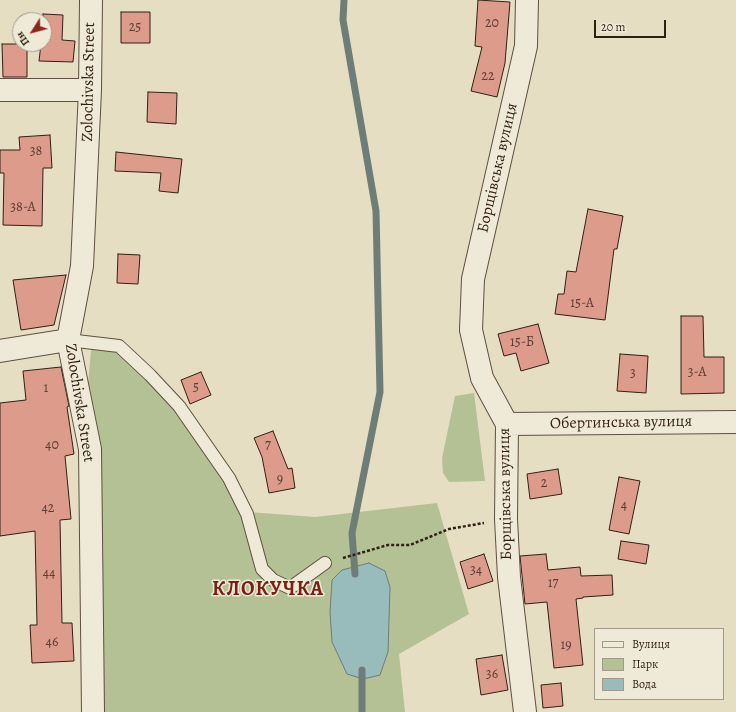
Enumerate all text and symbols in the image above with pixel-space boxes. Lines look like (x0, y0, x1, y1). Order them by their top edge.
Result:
north arrow (12, 12, 52, 52)
scale bar (596, 12, 668, 38)
house number: 20 (485, 16, 499, 32)
text: 20 m (601, 19, 625, 35)
house number: 25 (129, 20, 141, 36)
street label: Zolochivska Street (78, 22, 100, 142)
text: Пн (12, 29, 33, 49)
house number: 22 (481, 69, 495, 85)
street label: Борщівська вулиця (474, 101, 522, 235)
house number: 38 (30, 144, 42, 160)
house number: 38-А (10, 200, 36, 216)
house number: 15-А (570, 296, 594, 312)
house number: 15-Б (510, 335, 534, 351)
street label: Zolochivska Street (60, 342, 98, 464)
house number: 3-А (688, 365, 706, 381)
house number: 3 (630, 366, 636, 382)
house number: 5 (193, 380, 199, 396)
house number: 1 (44, 381, 48, 397)
street label: Обертинська вулиця (550, 412, 692, 434)
street label: Борщівська вулиця (495, 428, 517, 560)
house number: 40 (45, 438, 59, 454)
house number: 7 (265, 438, 271, 454)
house number: 9 (277, 472, 283, 488)
house number: 2 (541, 476, 547, 492)
house number: 4 (621, 498, 627, 514)
house number: 42 (42, 501, 54, 517)
house number: 34 (470, 563, 482, 579)
house number: 44 (43, 566, 55, 582)
house number: 17 (548, 576, 558, 592)
district label: КЛОКУЧКА (212, 578, 324, 602)
legend (594, 628, 724, 700)
house number: 46 (46, 635, 58, 651)
text: Вулиця (632, 636, 670, 652)
house number: 19 (560, 638, 572, 654)
text: Парк (632, 656, 658, 672)
house number: 36 (486, 667, 498, 683)
text: Вода (632, 676, 657, 692)

